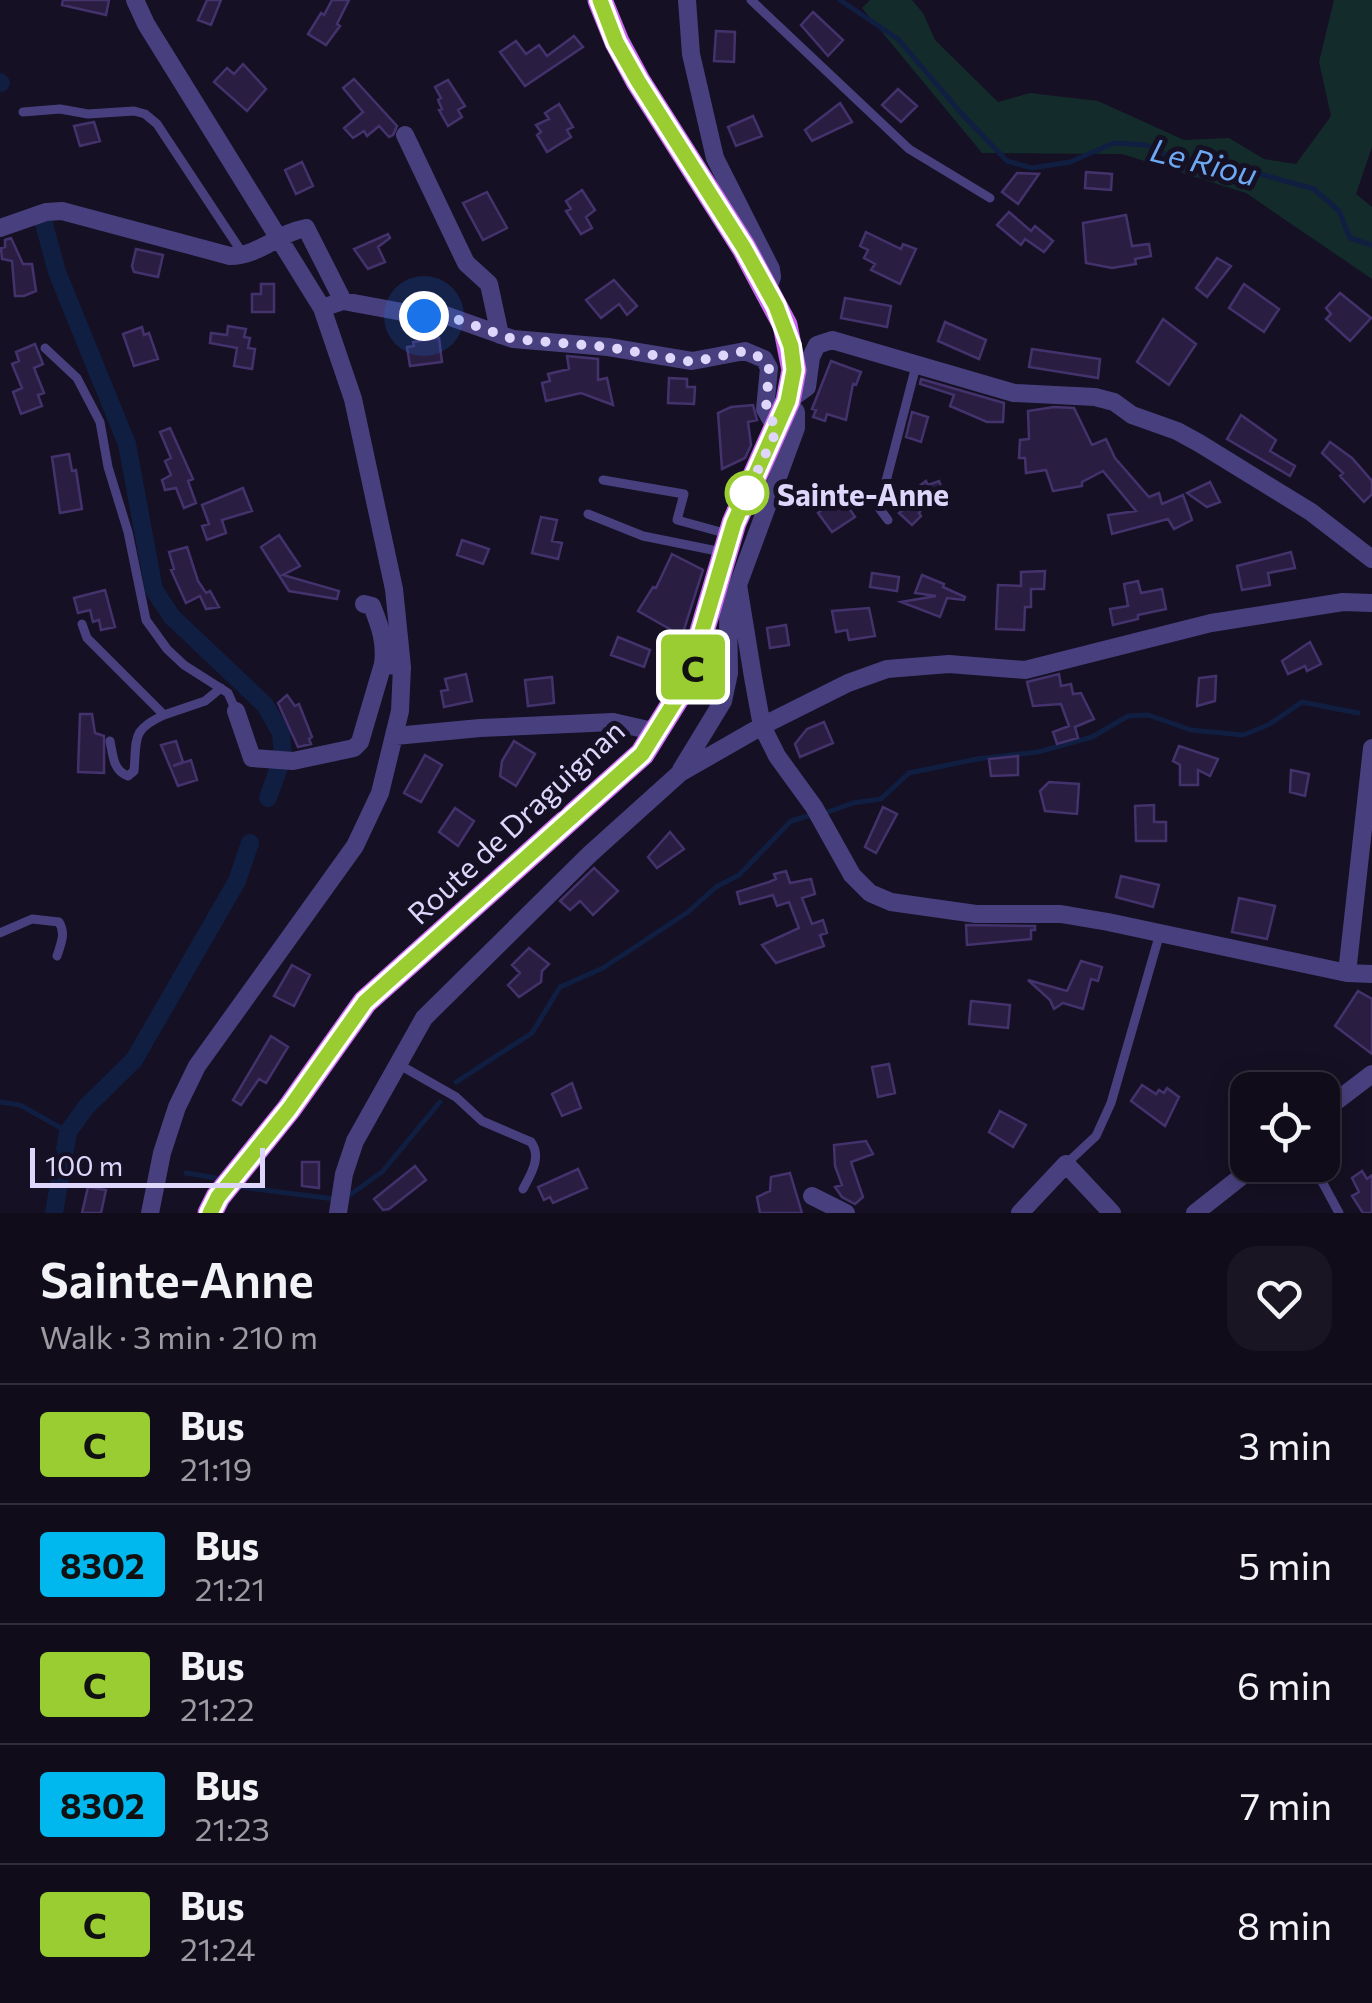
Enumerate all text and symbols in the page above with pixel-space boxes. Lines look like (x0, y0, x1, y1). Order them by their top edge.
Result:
water label: Le Riou (1147, 129, 1261, 193)
your location (399, 291, 449, 341)
marker: Sainte-Anne (726, 472, 768, 514)
place label: Sainte-Anne (777, 475, 949, 512)
line badge: C (660, 634, 726, 700)
text: C (681, 646, 705, 689)
street label: Route de Draguignan (399, 711, 631, 931)
map controls (1230, 1072, 1340, 1182)
button: locate (1230, 1072, 1340, 1182)
scale bar (30, 1143, 265, 1188)
text: 100 m (45, 1148, 123, 1182)
button: heart (1227, 1246, 1332, 1351)
text: Sainte-Anne (40, 1249, 314, 1308)
text: Walk · 3 min · 210 m (40, 1316, 318, 1356)
text: Bus (180, 1401, 245, 1448)
text: 3 min (1238, 1421, 1332, 1468)
text: C (83, 1423, 107, 1466)
text: 21:19 (180, 1448, 252, 1488)
text: Bus (195, 1521, 259, 1568)
text: 5 min (1238, 1541, 1332, 1588)
text: 8302 (60, 1543, 145, 1586)
text: 21:21 (195, 1568, 265, 1608)
text: Bus (180, 1641, 245, 1688)
text: 6 min (1237, 1661, 1332, 1708)
text: C (83, 1663, 107, 1706)
text: 21:22 (180, 1688, 254, 1728)
text: Bus (195, 1761, 259, 1808)
text: 7 min (1240, 1781, 1332, 1828)
text: 8302 (60, 1783, 145, 1826)
text: 21:23 (195, 1808, 270, 1848)
text: Bus (180, 1881, 245, 1928)
text: 8 min (1237, 1901, 1332, 1948)
text: C (83, 1903, 107, 1946)
text: 21:24 (180, 1928, 255, 1968)

